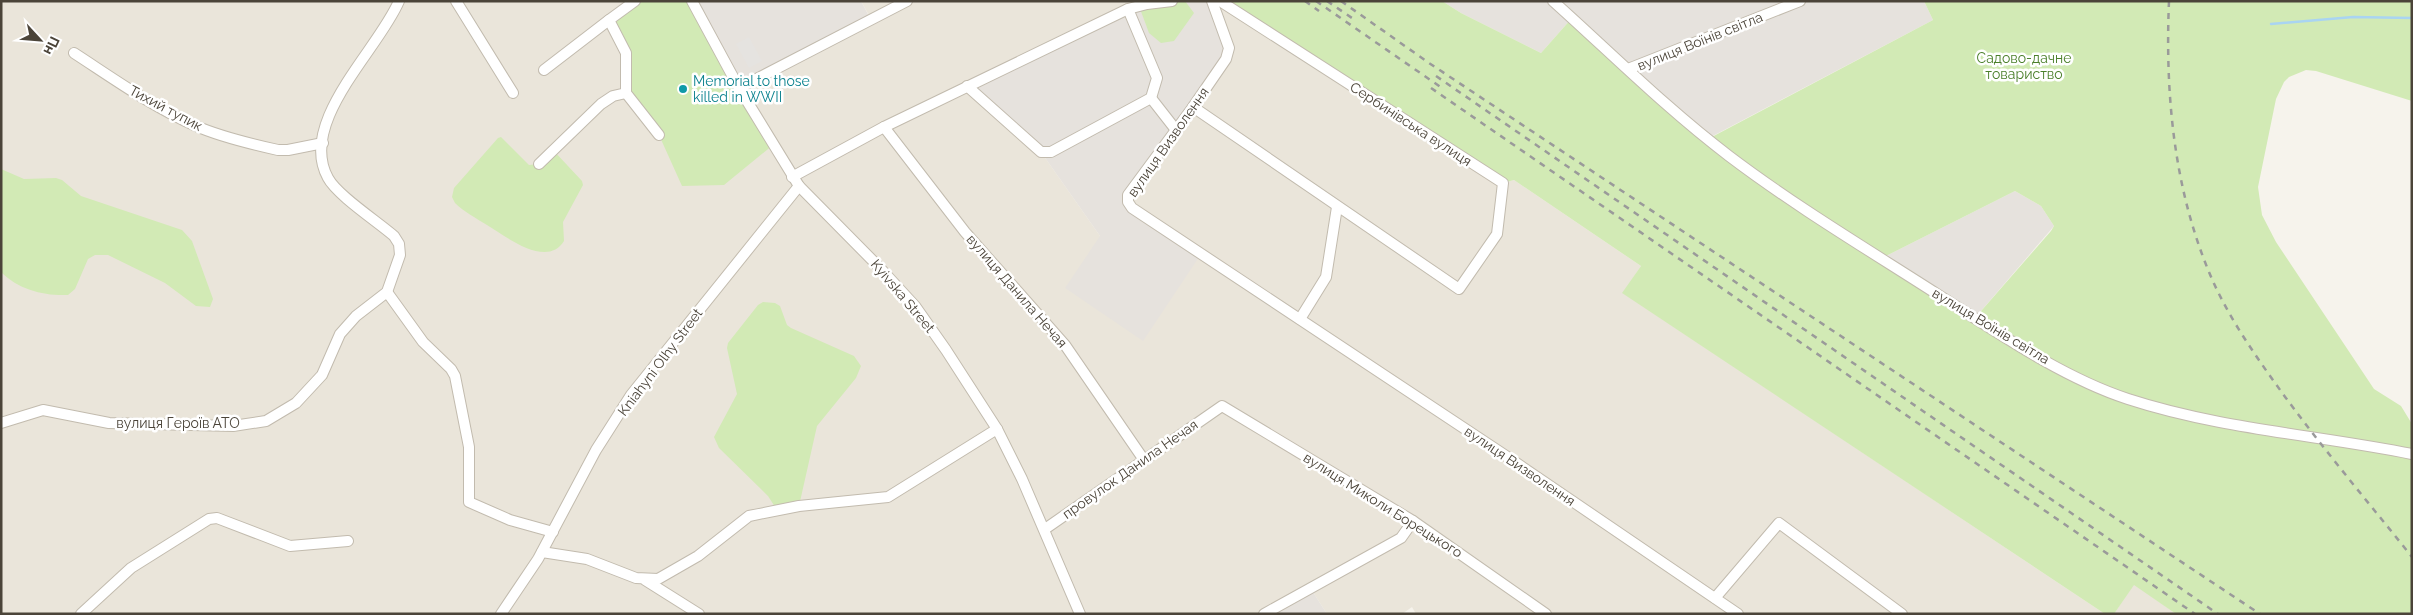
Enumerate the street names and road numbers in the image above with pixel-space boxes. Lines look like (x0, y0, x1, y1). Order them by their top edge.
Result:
street label: вулиця Воїнів світла (1635, 9, 1765, 73)
street label: Сербинівська вулиця (1347, 79, 1475, 169)
street label: Тихий тупик (127, 82, 205, 134)
street label: вулиця Визволення (1124, 84, 1212, 200)
street label: вулиця Данила Нечая (964, 231, 1070, 351)
street label: Kyivska Street (868, 256, 938, 336)
street label: вулиця Воїнів світла (1930, 285, 2052, 367)
street label: Kniahyni Olhy Street (614, 305, 706, 419)
street label: вулиця Героїв АТО (116, 415, 240, 431)
street label: провулок Данила Нечая (1059, 416, 1201, 522)
street label: вулиця Визволення (1462, 423, 1578, 509)
street label: вулиця Миколи Борецького (1301, 449, 1465, 561)

